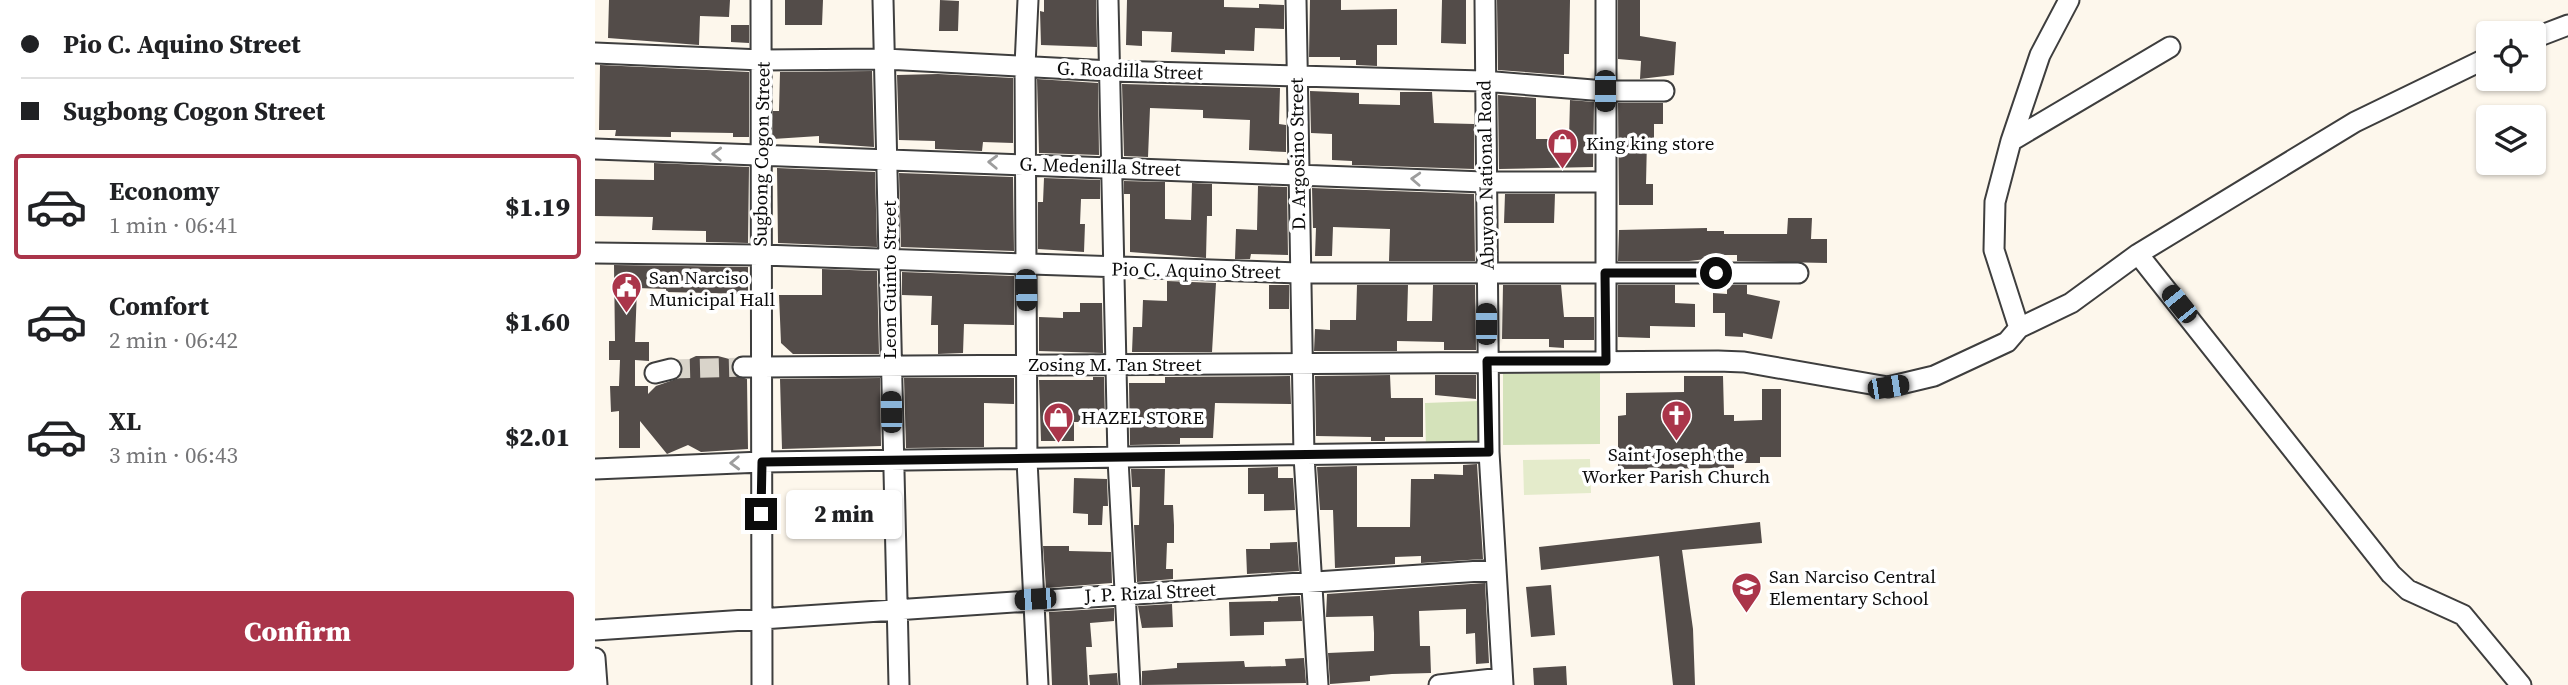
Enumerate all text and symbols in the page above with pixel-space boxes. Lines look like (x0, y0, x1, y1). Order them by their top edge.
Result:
map controls (2476, 21, 2546, 175)
button: locate (2476, 21, 2546, 91)
text: Pio C. Aquino Street (63, 26, 301, 62)
street label: G. Roadilla Street (1057, 54, 1204, 86)
street label: Sugbong Cogon Street (746, 61, 776, 247)
car (1595, 70, 1616, 112)
street label: D. Argosino Street (1283, 77, 1311, 231)
street label: Abuyon National Road (1470, 80, 1500, 270)
text: Sugbong Cogon Street (63, 93, 325, 129)
button: layers (2476, 105, 2546, 175)
shop icon: King king store (1546, 126, 1580, 170)
place label: King king store (1586, 130, 1714, 156)
one-way arrow (711, 146, 722, 161)
street label: G. Medenilla Street (1019, 150, 1182, 182)
one-way arrow (987, 154, 998, 169)
one-way arrow (1411, 172, 1422, 187)
text: Economy (109, 173, 220, 209)
icon: car (25, 175, 88, 238)
text: $1.19 (505, 189, 570, 225)
street label: Leon Guinto Street (876, 200, 902, 359)
text: 1 min · 06:41 (109, 209, 238, 241)
street label: Pio C. Aquino Street (1111, 256, 1282, 284)
route start (1700, 257, 1732, 289)
place label: San Narciso Municipal Hall (649, 264, 775, 312)
car (1015, 269, 1038, 311)
public building icon: San Narciso Municipal Hall (609, 271, 643, 315)
car (2158, 281, 2201, 327)
text: Comfort (109, 288, 209, 324)
icon: car (25, 290, 88, 353)
car (1476, 303, 1497, 345)
text: $1.60 (505, 304, 570, 340)
text: 2 min · 06:42 (109, 324, 238, 356)
street label: Zosing M. Tan Street (1029, 351, 1202, 377)
car (1866, 373, 1911, 401)
car (881, 391, 902, 433)
church icon: Saint Joseph the Worker Parish Church (1659, 398, 1693, 442)
shop icon: HAZEL STORE (1041, 400, 1075, 444)
text: XL (109, 403, 141, 439)
place label: HAZEL STORE (1081, 404, 1204, 430)
icon: car (25, 405, 88, 468)
text: $2.01 (505, 419, 570, 455)
text: 3 min · 06:43 (109, 439, 238, 471)
place label: Saint Joseph the Worker Parish Church (1582, 441, 1770, 489)
one-way arrow (729, 456, 740, 471)
callout: 2 min (785, 490, 901, 538)
route end (745, 498, 777, 530)
text: 2 min (814, 498, 874, 530)
place label: San Narciso Central Elementary School (1769, 563, 1936, 611)
school or university icon: San Narciso Central Elementary School (1729, 570, 1763, 614)
street label: J. P. Rizal Street (1083, 576, 1217, 608)
car (1014, 587, 1057, 611)
button: Confirm (21, 591, 574, 671)

